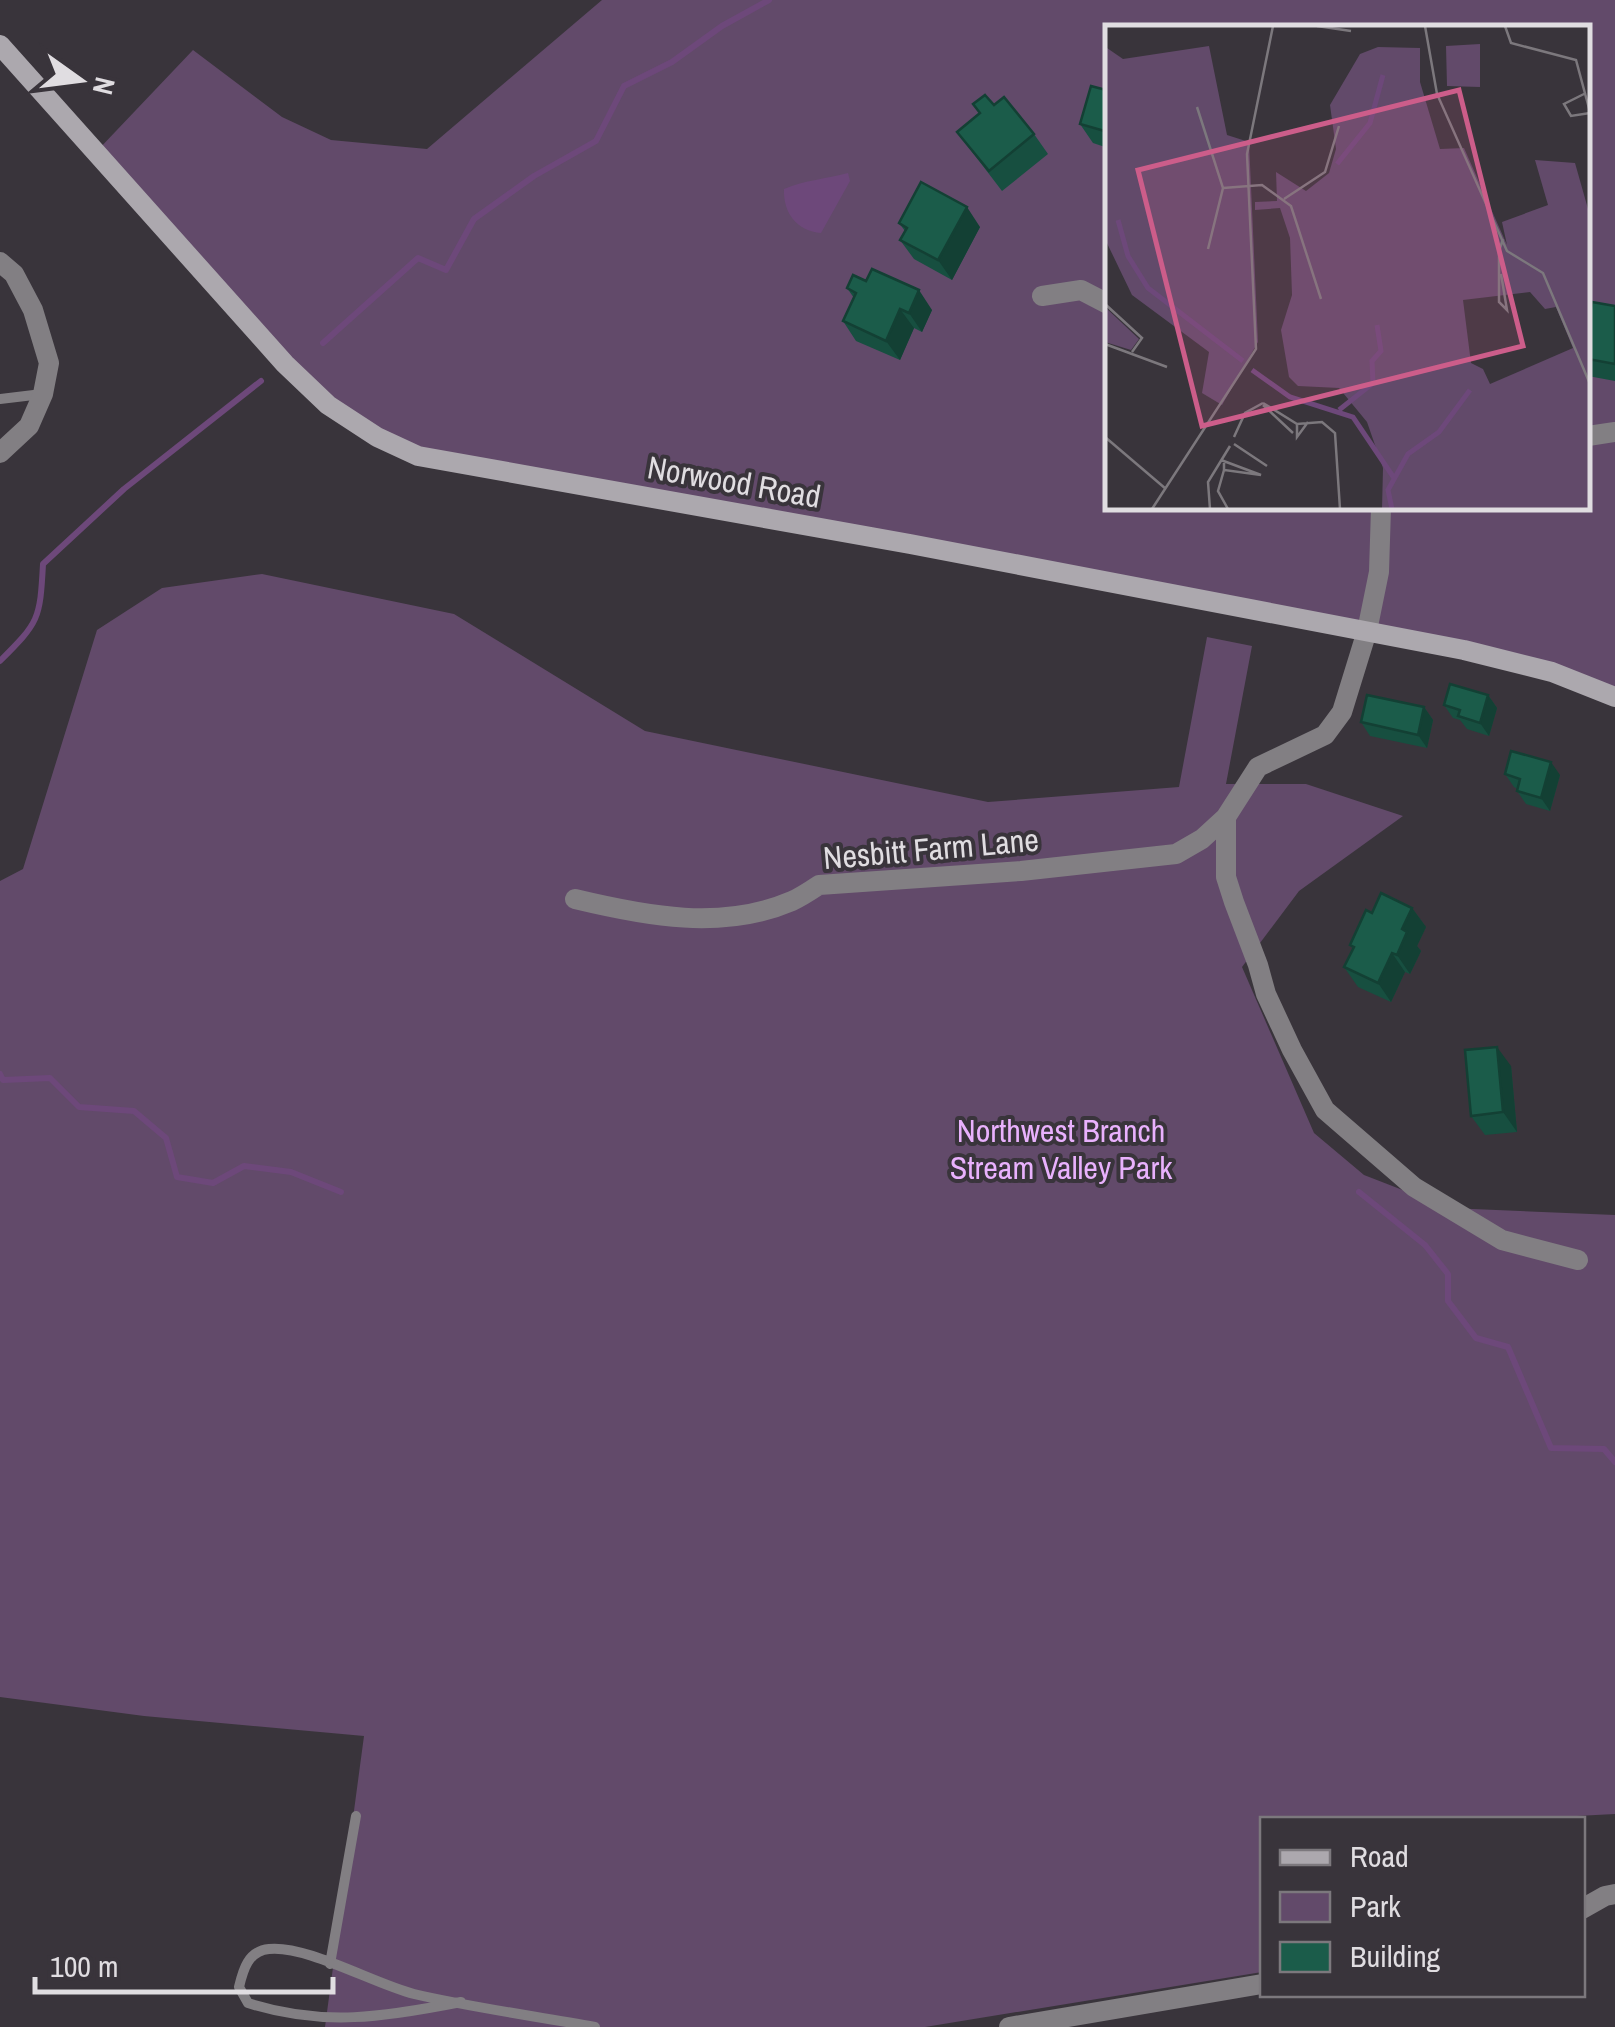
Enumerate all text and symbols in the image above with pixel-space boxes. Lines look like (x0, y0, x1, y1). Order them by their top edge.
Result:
inset map (1105, 25, 1590, 510)
north arrow (30, 30, 130, 130)
text: N (84, 73, 125, 99)
street label: Norwood Road (644, 445, 824, 518)
street label: Nesbitt Farm Lane (821, 818, 1040, 879)
park label: Northwest Branch Stream Valley Park (950, 1109, 1173, 1189)
legend (1260, 1817, 1585, 1997)
text: Road (1350, 1836, 1409, 1876)
text: Park (1350, 1886, 1401, 1926)
scale bar (35, 1932, 332, 1994)
text: Building (1350, 1936, 1441, 1976)
text: 100 m (50, 1946, 118, 1986)

